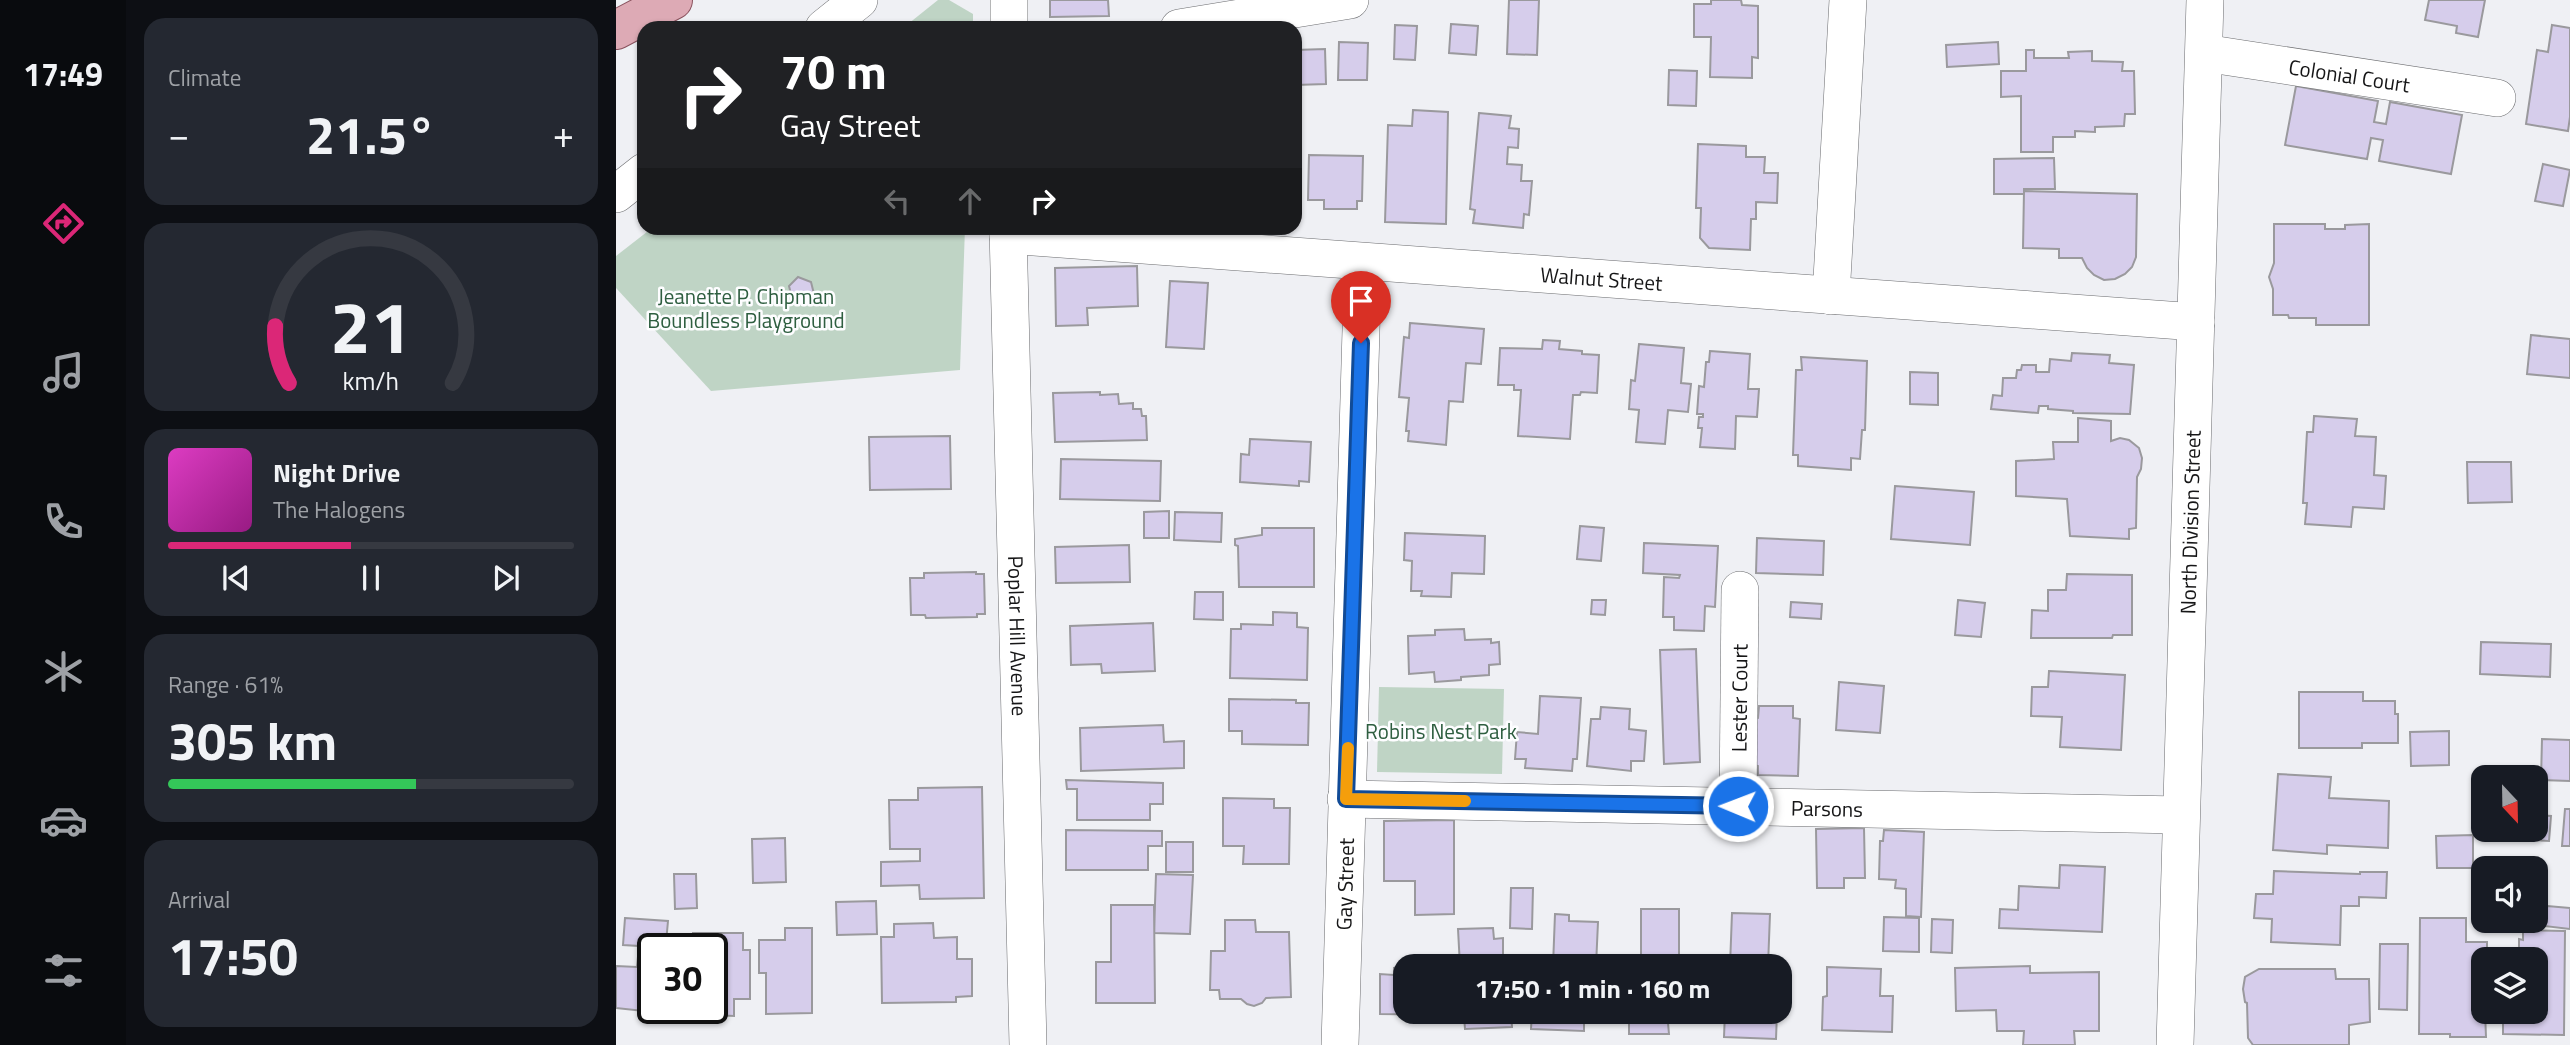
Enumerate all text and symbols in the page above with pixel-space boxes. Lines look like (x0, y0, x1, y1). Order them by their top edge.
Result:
text: 70 m (780, 33, 887, 108)
icon: right (665, 49, 756, 140)
text: 17:49 (23, 50, 103, 98)
street label: Colonial Court (2286, 50, 2413, 101)
text: Climate (168, 60, 241, 95)
text: 21.5° (306, 95, 436, 174)
text: Gay Street (780, 101, 921, 149)
text: − (168, 105, 189, 163)
text: + (553, 105, 574, 163)
icon: left (878, 182, 916, 220)
icon: ahead (951, 182, 989, 220)
icon: right (1024, 182, 1062, 220)
icon: directions (39, 199, 88, 248)
street label: Walnut Street (1539, 258, 1664, 299)
pin (1331, 271, 1391, 343)
text: 21 (330, 272, 412, 382)
park label: Jeanette P. Chipman Boundless Playground (647, 280, 845, 336)
icon: arrive (1342, 282, 1380, 320)
icon: music (39, 348, 88, 397)
text: km/h (343, 362, 399, 400)
street label: North Division Street (2171, 429, 2209, 615)
text: Night Drive (273, 453, 400, 492)
text: The Halogens (273, 492, 405, 527)
icon: phone (39, 497, 88, 546)
street label: Poplar Hill Avenue (1000, 555, 1036, 717)
icon: previous (217, 559, 255, 597)
icon: pause (352, 559, 390, 597)
icon: next (487, 559, 525, 597)
street label: Lester Court (1722, 643, 1756, 752)
icon: climate (39, 647, 88, 696)
text: Range · 61% (168, 667, 283, 702)
text: 305 km (168, 701, 337, 780)
park label: Robins Nest Park (1365, 715, 1517, 747)
north arrow (2471, 765, 2548, 842)
map controls (2471, 765, 2548, 1024)
position arrow (1701, 769, 1775, 843)
street label: Parsons (1791, 792, 1863, 825)
icon: car (39, 796, 88, 845)
street label: Gay Street (1327, 837, 1362, 931)
button: sound (2471, 856, 2548, 933)
text: Arrival (168, 882, 230, 917)
text: 17:50 (168, 916, 298, 995)
speed limit sign: 30 (637, 933, 728, 1024)
icon: filters (39, 946, 88, 995)
button: layers (2471, 947, 2548, 1024)
text: 17:50 · 1 min · 160 m (1475, 969, 1710, 1008)

